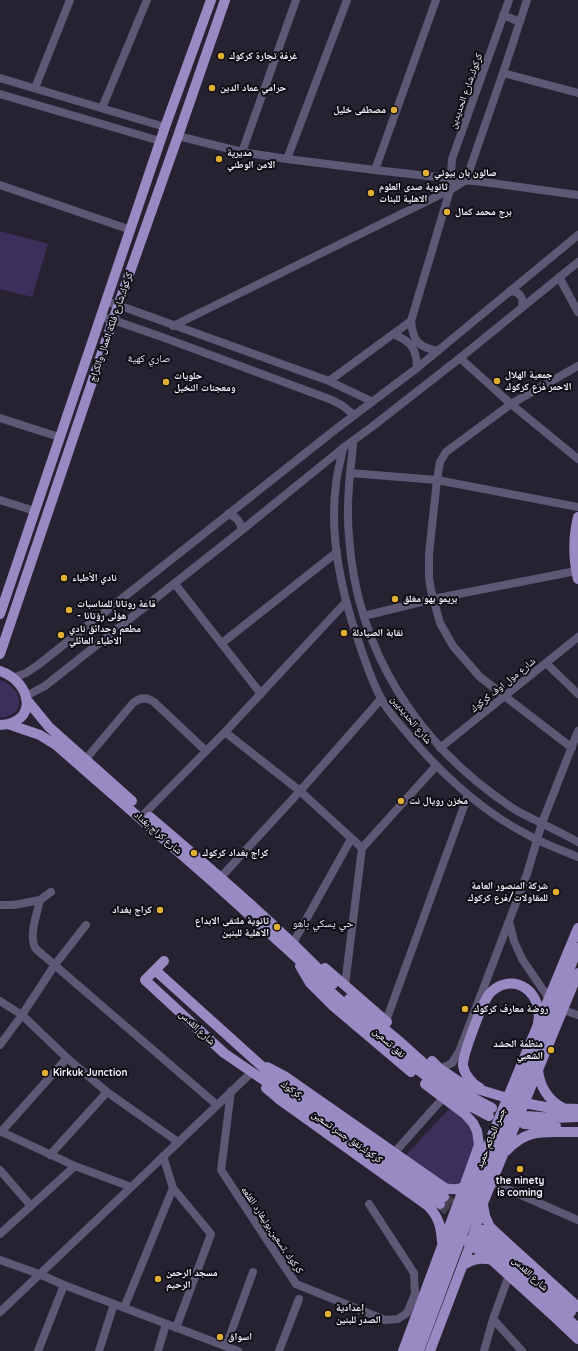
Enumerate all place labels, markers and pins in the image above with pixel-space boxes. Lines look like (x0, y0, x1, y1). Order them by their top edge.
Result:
place label: غرفة تجارة كركوك (229, 50, 297, 62)
marker: غرفة تجارة كركوك (216, 51, 226, 61)
place label: حرامي عماد الدين (220, 82, 286, 94)
marker: حرامي عماد الدين (207, 83, 217, 93)
place label: مصطفى خليل (333, 104, 386, 116)
marker: مصطفى خليل (389, 105, 399, 115)
place label: مديرية الامن الوطني (227, 147, 275, 170)
marker: مديرية الامن الوطني (214, 154, 224, 164)
place label: صالون بان بيوتي (434, 167, 497, 179)
marker: صالون بان بيوتي (421, 168, 431, 178)
place label: ثانوية صدى العلوم الاهلية للبنات (379, 181, 448, 204)
marker: ثانوية صدى العلوم الاهلية للبنات (366, 188, 376, 198)
place label: برج محمد كمال (455, 206, 512, 218)
marker: برج محمد كمال (442, 207, 452, 217)
place label: جمعية الهلال الاحمر فرع كركوك (505, 369, 572, 392)
place label: حلويات ومعجنات النخيل (174, 370, 236, 394)
marker: جمعية الهلال الاحمر فرع كركوك (492, 376, 502, 386)
marker: حلويات ومعجنات النخيل (161, 377, 171, 387)
place label: نادي الأطباء (72, 572, 117, 584)
marker: نادي الأطباء (59, 573, 69, 583)
place label: بريمو بهو مغلق (403, 593, 457, 605)
marker: بريمو بهو مغلق (390, 594, 400, 604)
place label: قاعة روتانا للمناسبات - هۆڵی ڕۆتانا (77, 598, 156, 622)
marker: قاعة روتانا للمناسبات - هۆڵی ڕۆتانا (64, 605, 74, 615)
place label: مطعم وحدائق نادي الاطباء العائلي (69, 623, 141, 646)
place label: نقابة الصيادلة (352, 627, 403, 639)
marker: نقابة الصيادلة (339, 628, 349, 638)
marker: مطعم وحدائق نادي الاطباء العائلي (56, 630, 66, 640)
place label: مخزن رويال نت (409, 795, 468, 807)
marker: مخزن رويال نت (396, 796, 406, 806)
place label: كراج بغداد كركوك (202, 847, 269, 859)
marker: كراج بغداد كركوك (189, 848, 199, 858)
place label: شركة المنصور العامة للمقاولات/فرع كركوك (467, 880, 548, 904)
marker: شركة المنصور العامة للمقاولات/فرع كركوك (551, 887, 561, 897)
place label: كراج بغداد (112, 904, 152, 916)
marker: كراج بغداد (155, 905, 165, 915)
place label: ثانوية ملتقى الابداع الاهلية للبنين (195, 915, 269, 938)
marker: ثانوية ملتقى الابداع الاهلية للبنين (272, 922, 282, 932)
place label: روضة معارف كركوك (473, 1003, 548, 1015)
marker: روضة معارف كركوك (460, 1004, 470, 1014)
place label: منظمة الحشد الشعبي (493, 1038, 543, 1062)
marker: منظمة الحشد الشعبي (546, 1045, 556, 1055)
place label: Kirkuk Junction (53, 1067, 127, 1079)
marker: Kirkuk Junction (40, 1068, 50, 1078)
marker: the ninety is coming (515, 1164, 525, 1174)
place label: the ninety is coming (496, 1175, 544, 1198)
place label: مسجد الرحمن الرحيم (166, 1267, 217, 1290)
marker: مسجد الرحمن الرحيم (153, 1274, 163, 1284)
place label: إعدادية الصدر للبنين (336, 1302, 381, 1326)
marker: إعدادية الصدر للبنين (323, 1309, 333, 1319)
place label: اسواق (228, 1331, 252, 1343)
marker: اسواق (215, 1332, 225, 1342)

